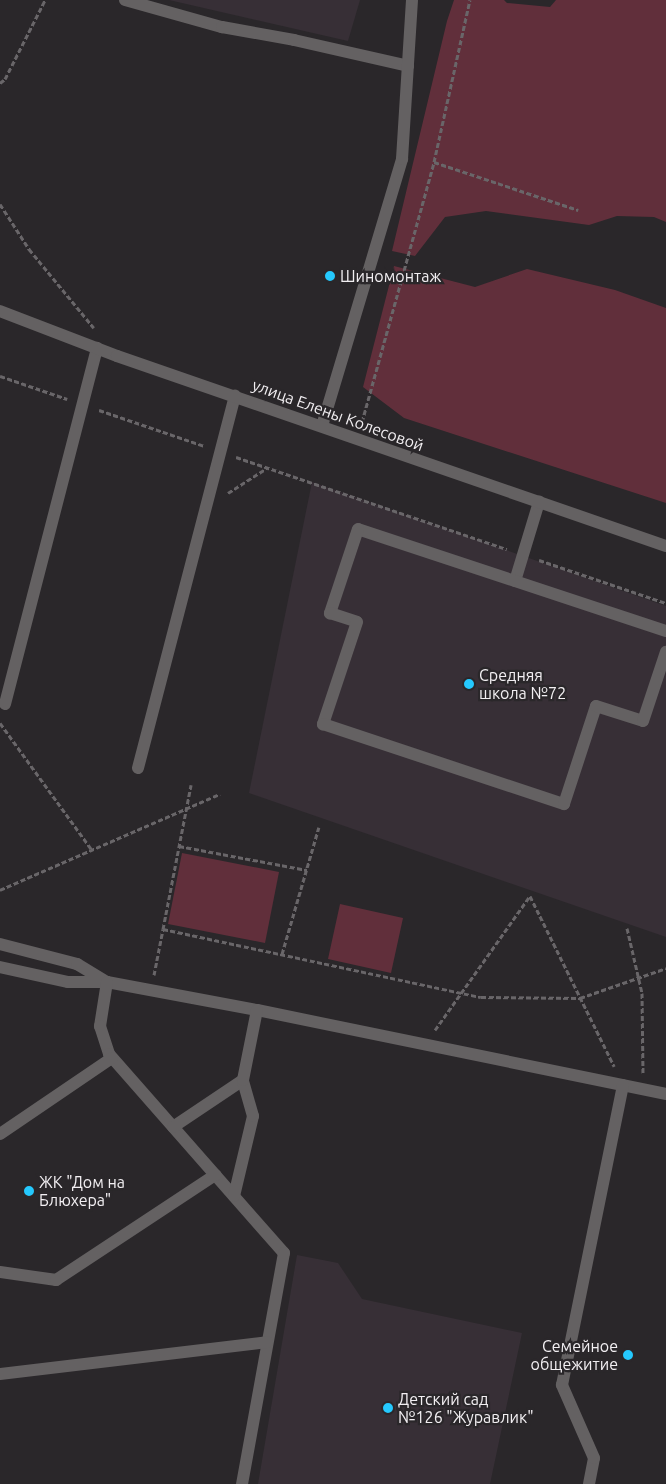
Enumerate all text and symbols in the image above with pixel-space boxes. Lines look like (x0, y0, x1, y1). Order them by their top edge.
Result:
place label: Шиномонтаж (340, 266, 441, 286)
marker: Шиномонтаж (324, 270, 336, 282)
street label: улица Елены Колесовой (250, 375, 426, 455)
place label: Средняя школа №72 (479, 665, 566, 703)
marker: Средняя школа №72 (463, 678, 475, 690)
place label: ЖК "Дом на Блюхера" (39, 1172, 125, 1210)
marker: ЖК "Дом на Блюхера" (23, 1185, 35, 1197)
place label: Семейное общежитие (531, 1336, 618, 1374)
marker: Семейное общежитие (622, 1349, 634, 1361)
place label: Детский сад №126 "Журавлик" (398, 1389, 534, 1427)
marker: Детский сад №126 "Журавлик" (382, 1402, 394, 1414)

